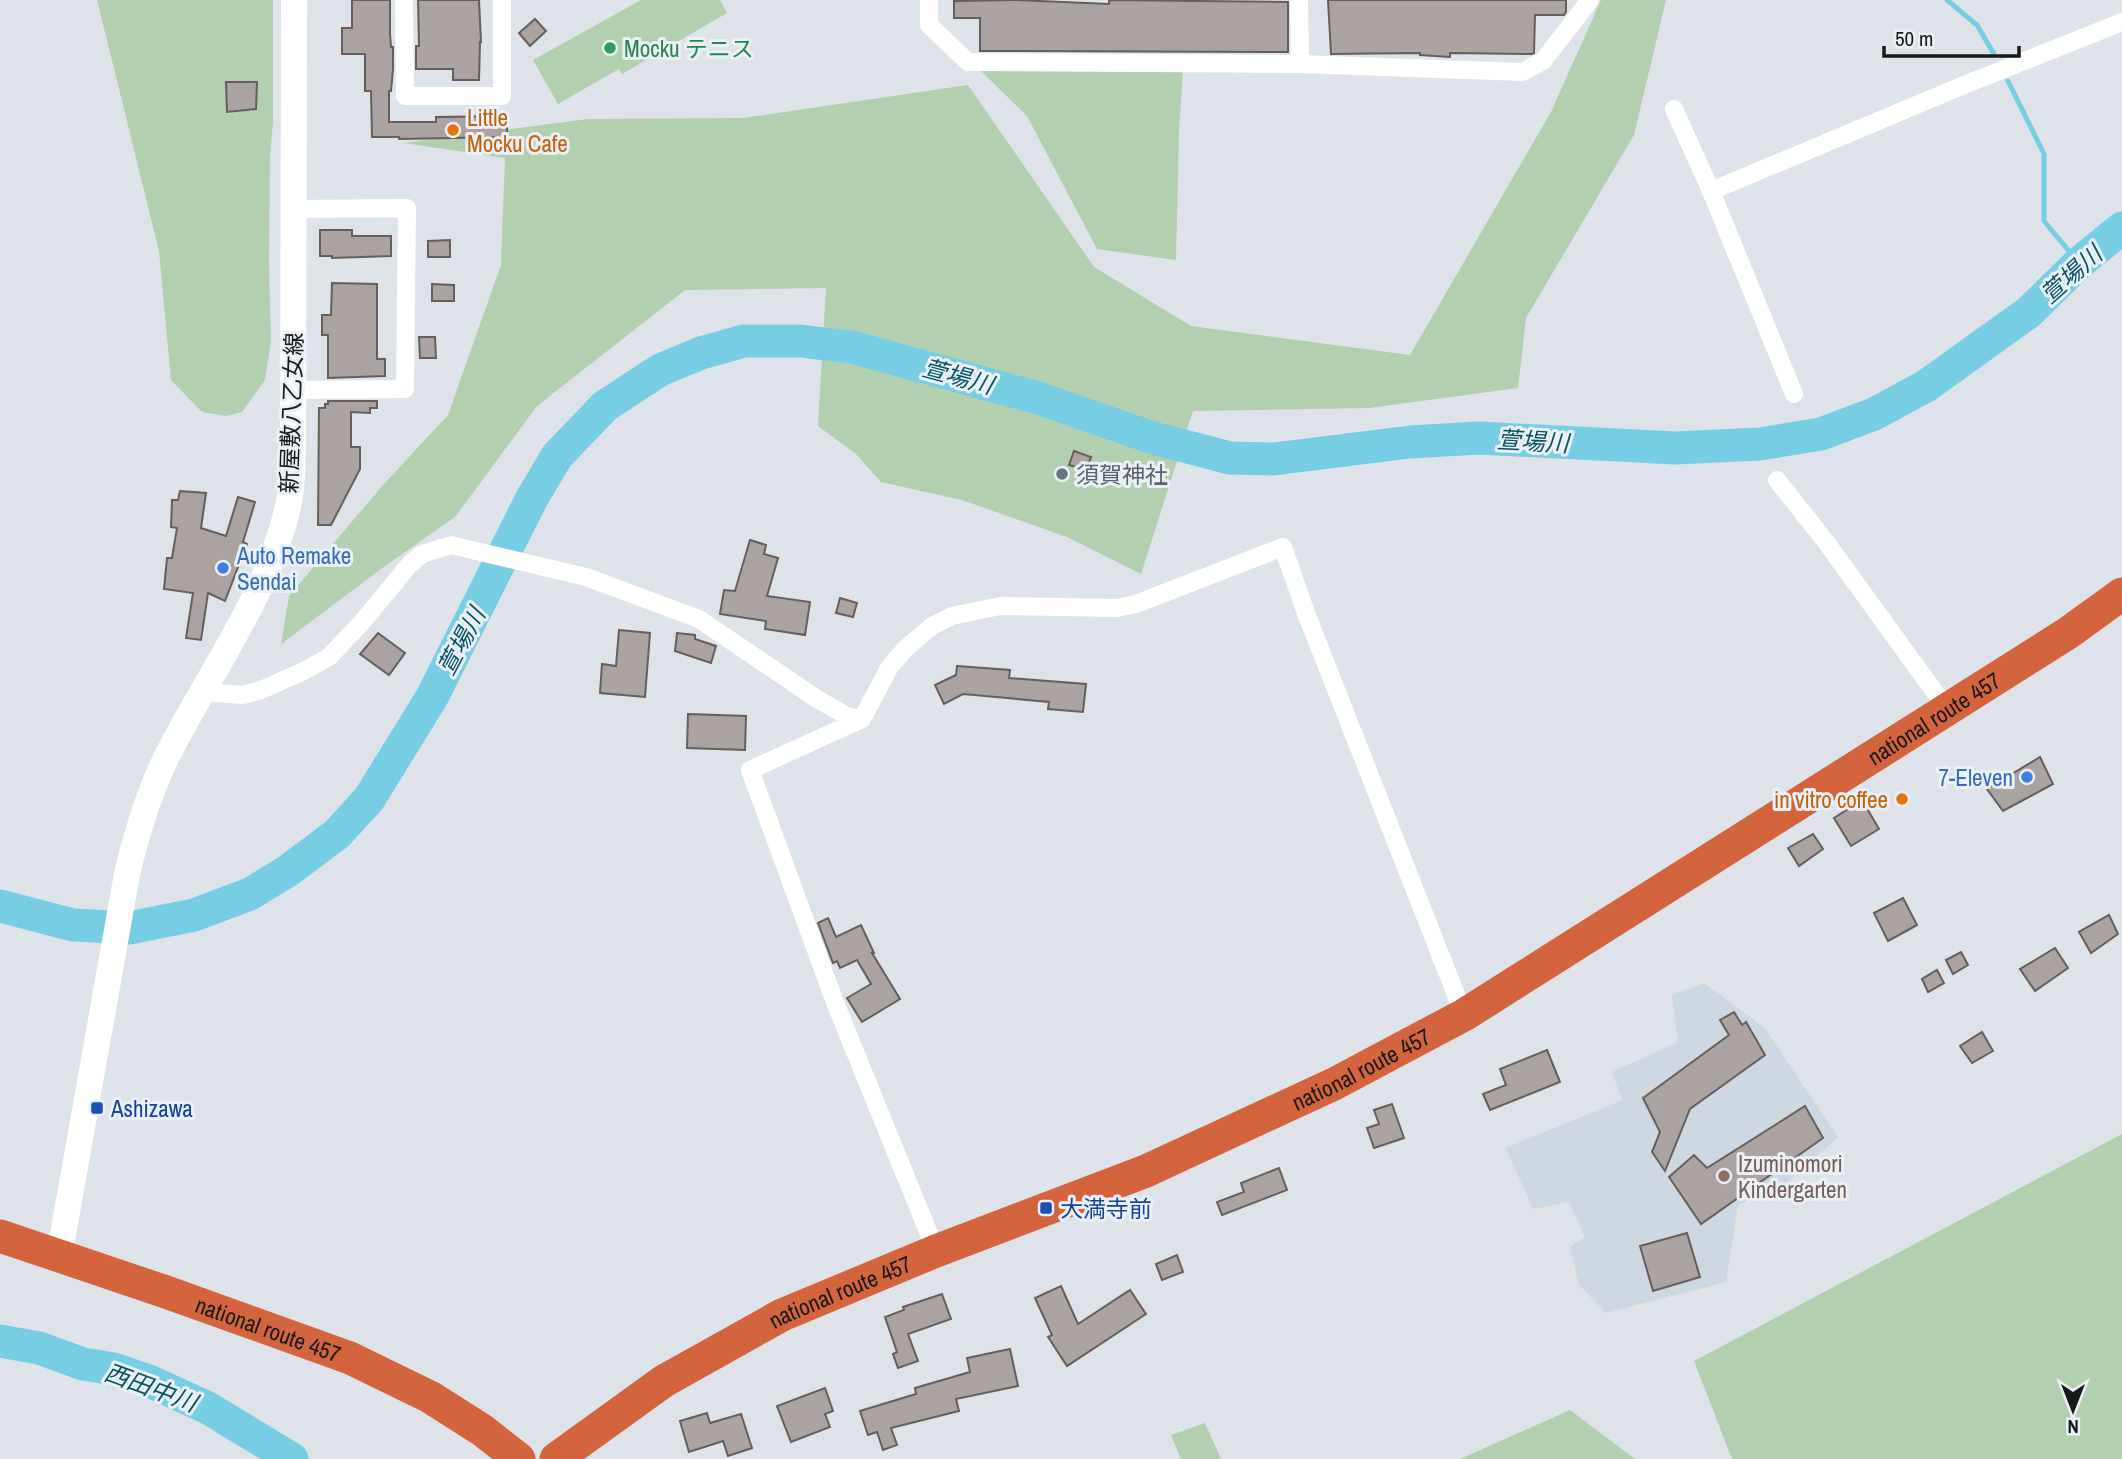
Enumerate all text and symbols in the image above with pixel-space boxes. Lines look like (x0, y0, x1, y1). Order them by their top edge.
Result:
scale bar (1884, 14, 2019, 58)
text: 50 m (1895, 24, 1933, 53)
place label: Mocku テニス (624, 33, 754, 64)
marker: Mocku テニス (602, 40, 618, 56)
place label: Little Mocku Cafe (467, 102, 568, 159)
marker: Little Mocku Cafe (445, 122, 461, 138)
water label: 萱場川 (2034, 236, 2111, 310)
street label: 新屋敷八乙女線 (273, 332, 309, 494)
water label: 萱場川 (919, 351, 1000, 402)
water label: 萱場川 (1496, 423, 1573, 459)
place label: 須賀神社 (1076, 459, 1168, 490)
marker: 須賀神社 (1054, 466, 1070, 482)
place label: Auto Remake Sendai (236, 540, 351, 597)
marker: Auto Remake Sendai (215, 560, 231, 576)
water label: 萱場川 (430, 599, 493, 680)
street label: national route 457 (1861, 664, 2006, 772)
place label: 7-Eleven (1939, 762, 2013, 793)
marker: 7-Eleven (2019, 769, 2035, 785)
place label: in vitro coffee (1774, 784, 1888, 815)
marker: in vitro coffee (1894, 791, 1910, 807)
street label: national route 457 (1286, 1020, 1436, 1117)
place label: Ashizawa (110, 1093, 193, 1124)
marker: Ashizawa (89, 1100, 105, 1116)
place label: Izuminomori Kindergarten (1738, 1148, 1847, 1205)
marker: Izuminomori Kindergarten (1716, 1168, 1732, 1184)
place label: 大満寺前 (1060, 1193, 1152, 1224)
marker: 大満寺前 (1038, 1200, 1054, 1216)
street label: national route 457 (763, 1247, 916, 1335)
street label: national route 457 (192, 1288, 345, 1369)
water label: 西田中川 (100, 1356, 204, 1419)
north arrow (2038, 1375, 2108, 1445)
text: N (2067, 1414, 2079, 1440)

